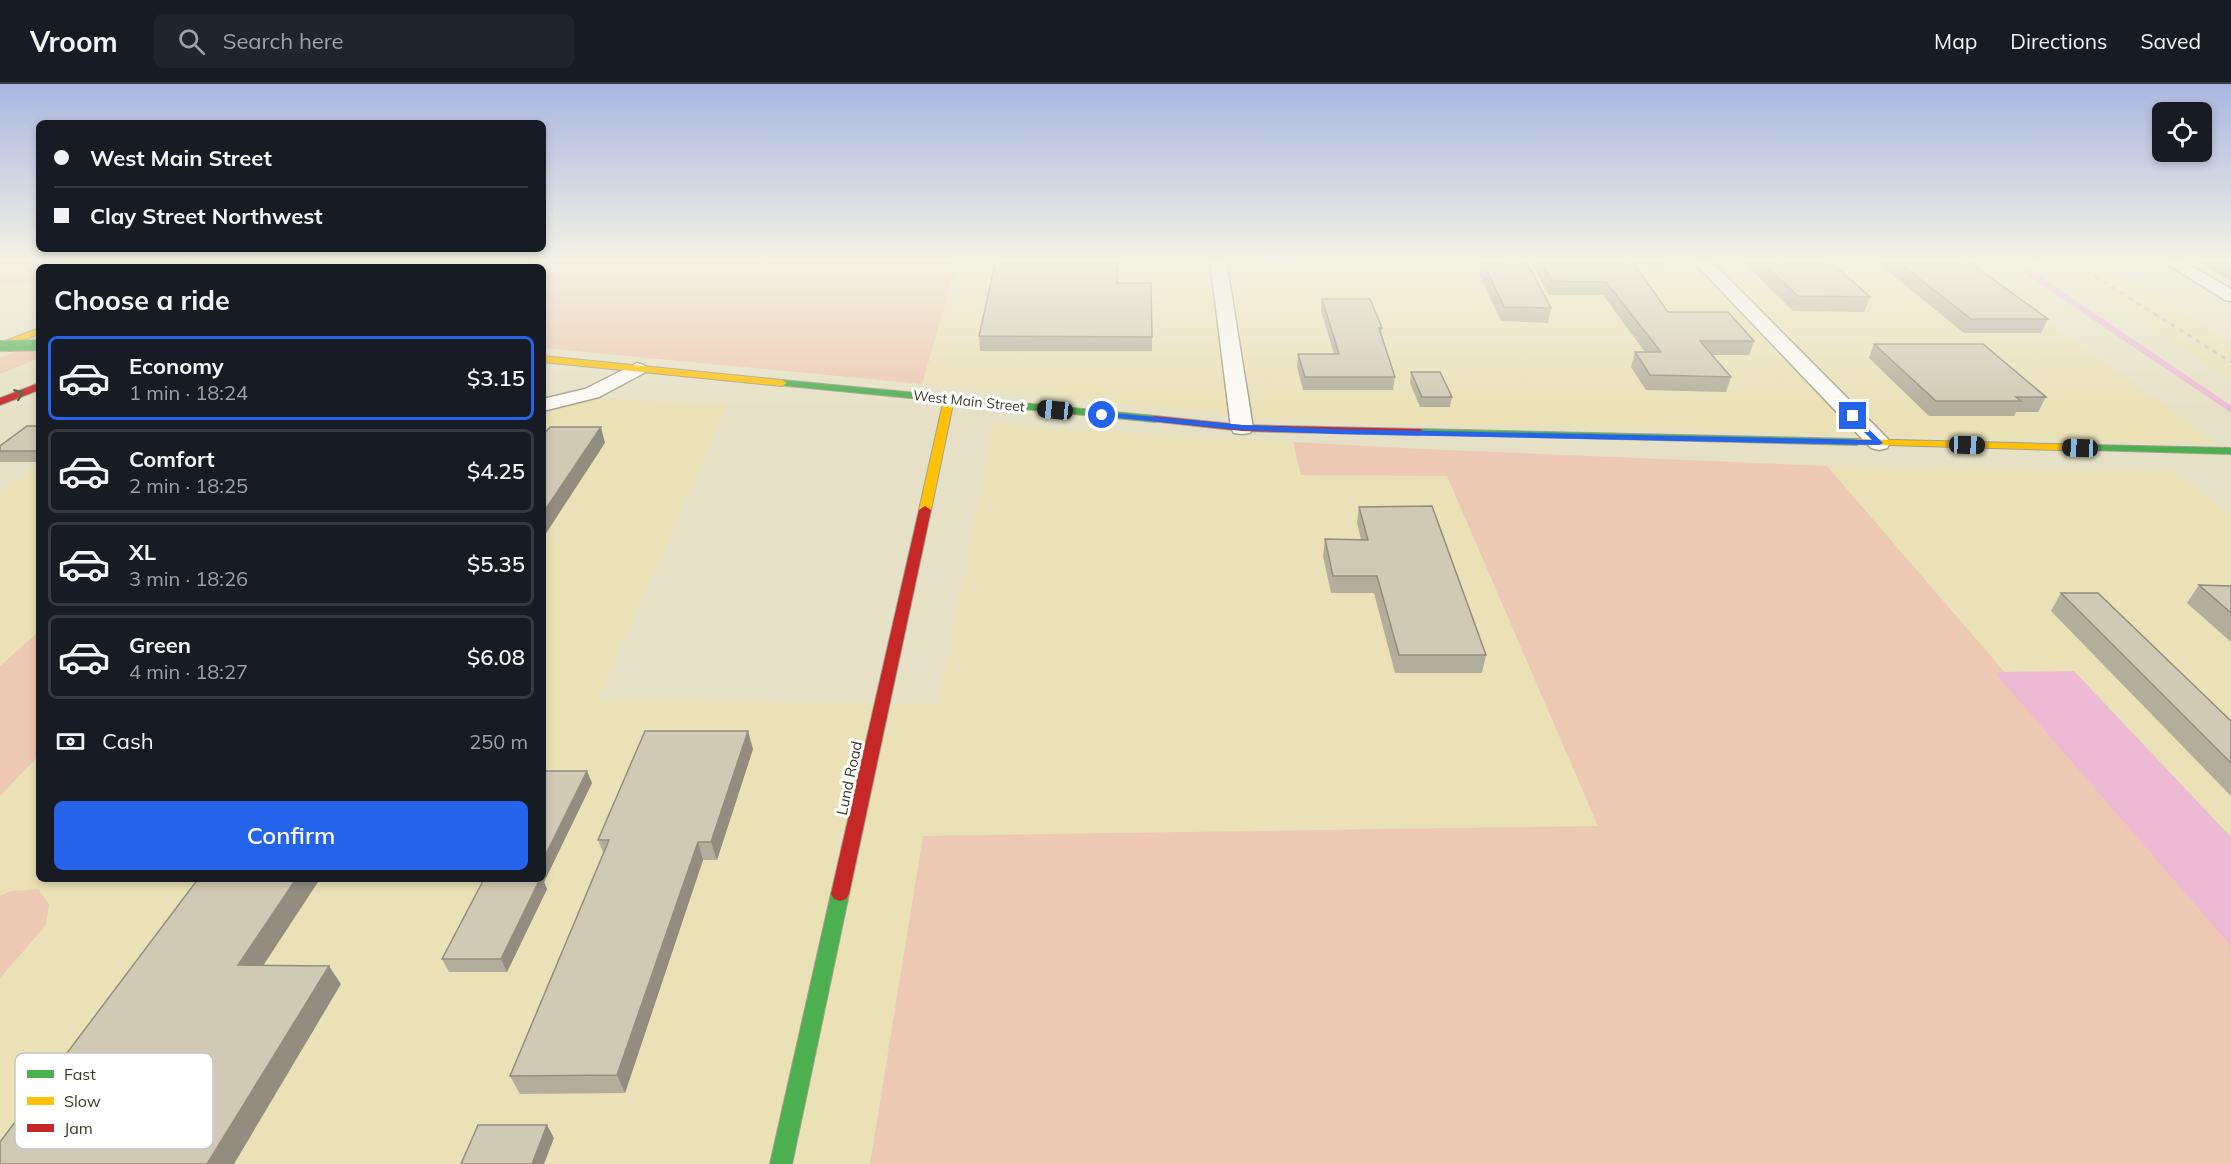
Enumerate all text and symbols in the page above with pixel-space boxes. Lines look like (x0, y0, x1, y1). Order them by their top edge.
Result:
search box (154, 14, 574, 68)
text: Vroom (30, 24, 118, 59)
icon: search (175, 25, 208, 58)
text: Search here (223, 27, 344, 55)
text: Map (1934, 28, 1977, 54)
text: Directions (2010, 28, 2107, 54)
text: Saved (2140, 28, 2201, 54)
map controls (2152, 102, 2212, 162)
button: locate (2152, 102, 2212, 162)
text: West Main Street (90, 144, 272, 172)
text: Clay Street Northwest (90, 202, 323, 230)
text: Choose a ride (54, 283, 230, 317)
icon: car (57, 351, 111, 405)
text: Economy (129, 352, 224, 380)
text: $3.15 (467, 364, 525, 392)
text: 1 min · 18:24 (129, 380, 248, 405)
street label: West Main Street (912, 386, 1026, 416)
one-way arrow (13, 389, 24, 401)
car (1036, 399, 1074, 421)
route start (1088, 401, 1115, 428)
route end (1839, 402, 1866, 429)
car (1949, 435, 1985, 455)
car (2062, 438, 2098, 458)
icon: car (57, 444, 111, 498)
text: Comfort (129, 445, 215, 473)
text: $4.25 (467, 457, 525, 485)
text: 2 min · 18:25 (129, 473, 248, 498)
icon: car (57, 537, 111, 591)
text: XL (129, 538, 156, 566)
text: $5.35 (467, 550, 525, 578)
text: 3 min · 18:26 (129, 566, 248, 591)
icon: car (57, 630, 111, 684)
text: Green (129, 631, 191, 659)
text: $6.08 (467, 643, 525, 671)
text: 4 min · 18:27 (129, 659, 248, 684)
icon: cash (54, 725, 87, 758)
text: Cash (102, 727, 154, 755)
text: 250 m (469, 729, 528, 754)
street label: Lund Road (832, 739, 866, 817)
button: Confirm (54, 801, 528, 870)
legend (15, 1053, 213, 1149)
text: Fast (64, 1064, 96, 1084)
text: Slow (64, 1091, 101, 1111)
text: Jam (64, 1118, 93, 1138)

